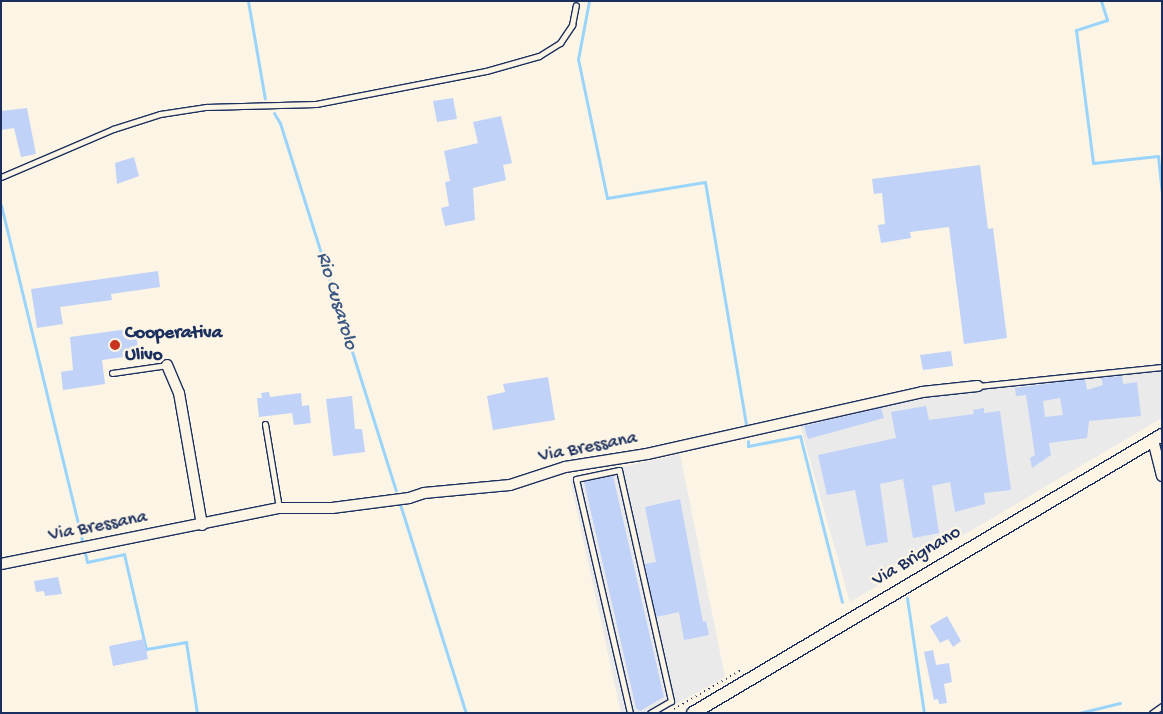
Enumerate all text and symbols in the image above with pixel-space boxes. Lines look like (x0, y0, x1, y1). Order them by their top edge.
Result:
water label: Rio Cusarolo (310, 249, 362, 353)
place label: Cooperativa Ulivo (125, 323, 222, 367)
marker: Cooperativa Ulivo (109, 339, 121, 351)
street label: Via Bressana (537, 427, 639, 469)
street label: Via Bressana (47, 506, 149, 548)
street label: Via Brignano (868, 522, 966, 592)

